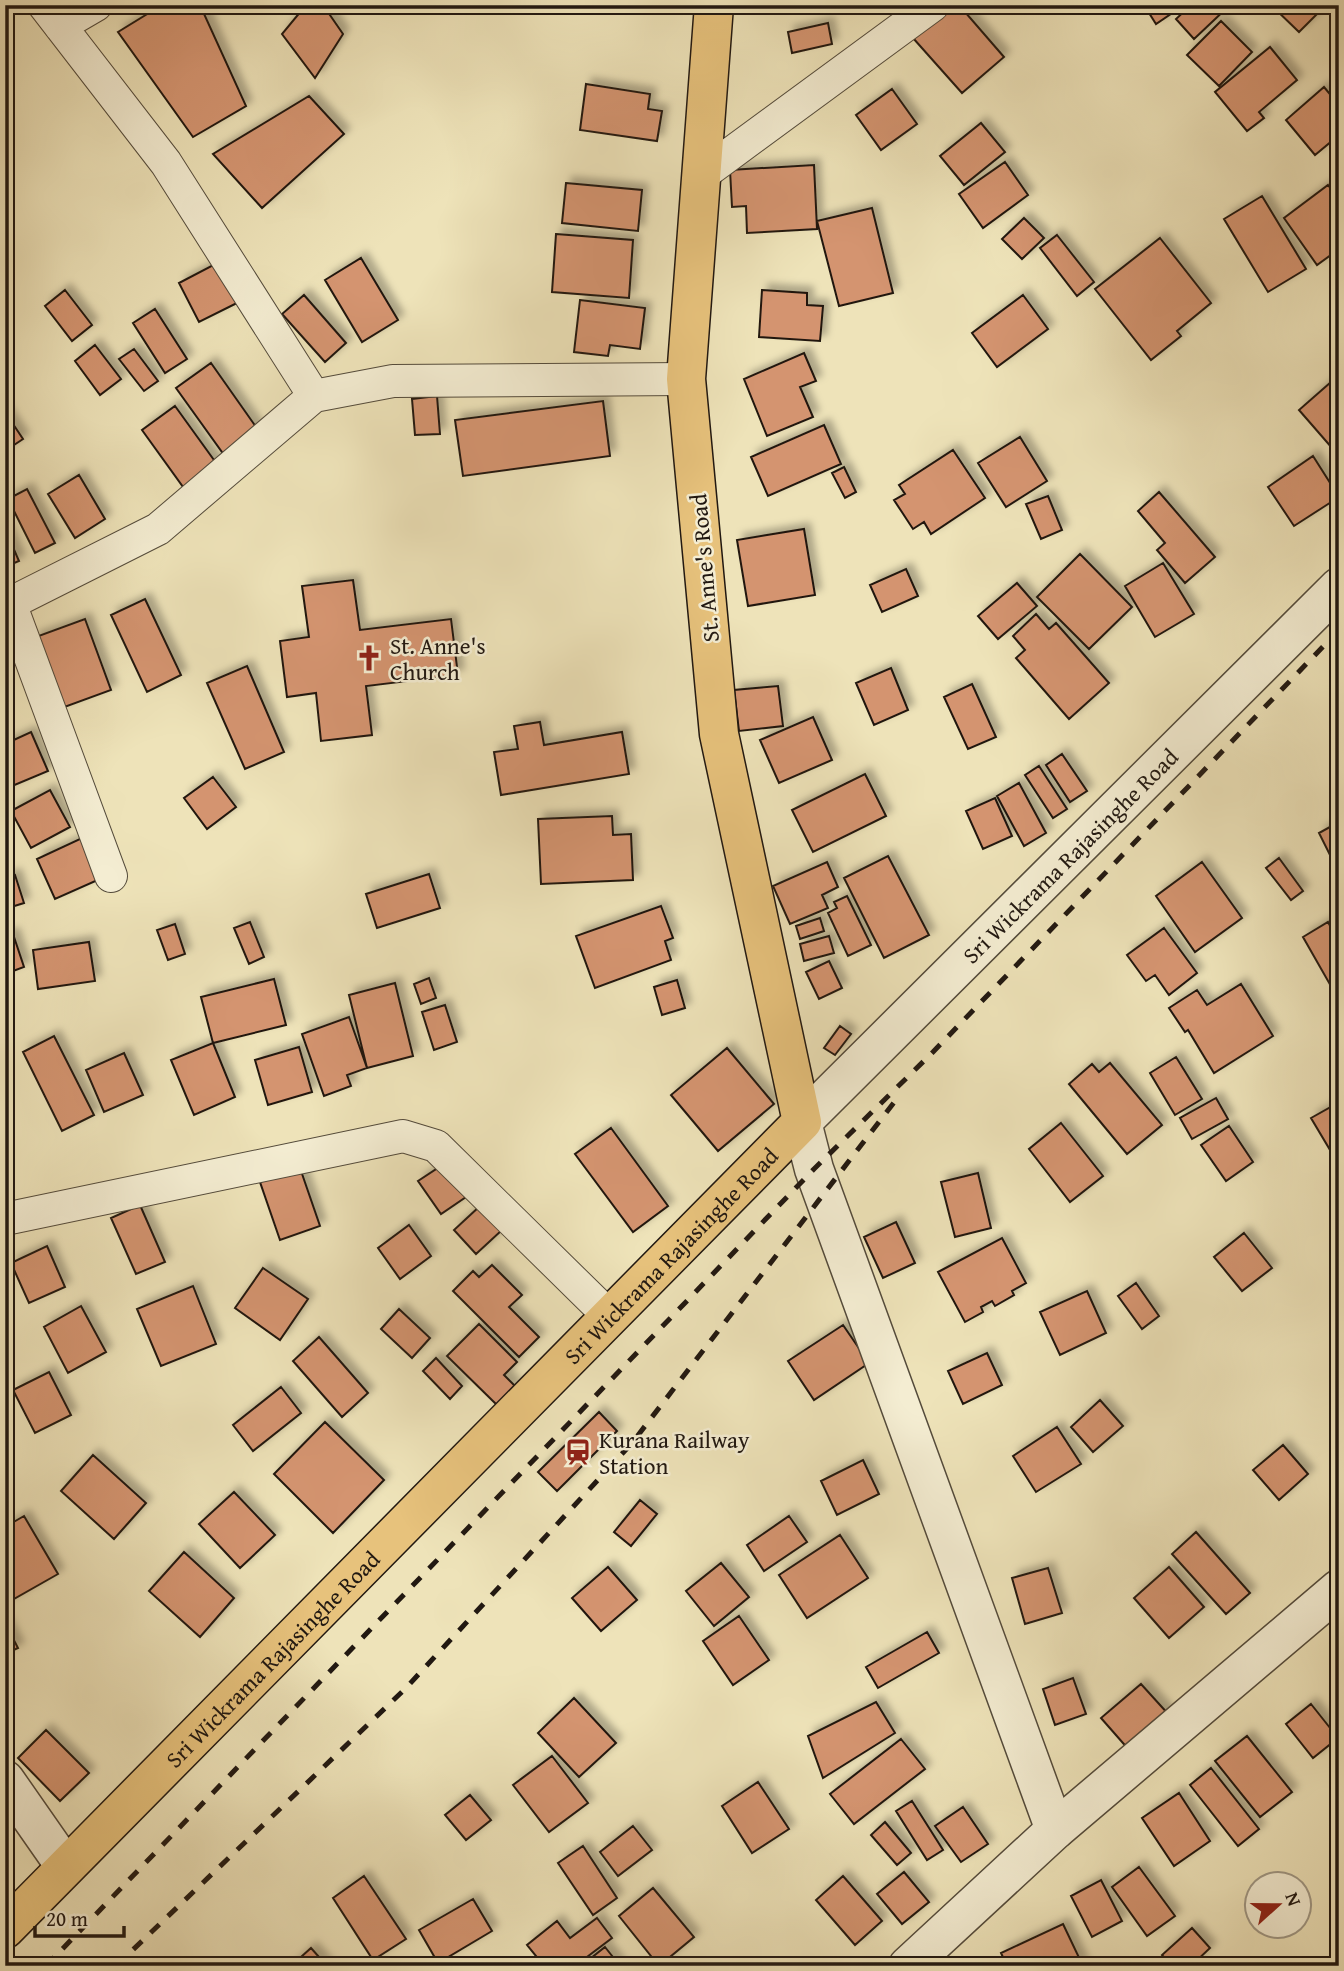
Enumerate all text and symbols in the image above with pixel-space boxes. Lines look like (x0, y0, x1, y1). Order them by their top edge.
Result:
street label: St. Anne's Road (681, 492, 727, 644)
place label: St. Anne's Church (390, 629, 486, 688)
church icon: St. Anne's Church (354, 643, 384, 673)
street label: Sri Wickrama Rajasinghe Road (954, 740, 1186, 970)
street label: Sri Wickrama Rajasinghe Road (556, 1139, 786, 1371)
place label: Kurana Railway Station (599, 1423, 750, 1482)
station icon: Kurana Railway Station (563, 1437, 593, 1467)
street label: Sri Wickrama Rajasinghe Road (157, 1542, 387, 1774)
north arrow (1242, 1870, 1312, 1940)
text: N (1279, 1888, 1309, 1910)
scale bar (35, 1894, 124, 1938)
text: 20 m (46, 1903, 88, 1934)

